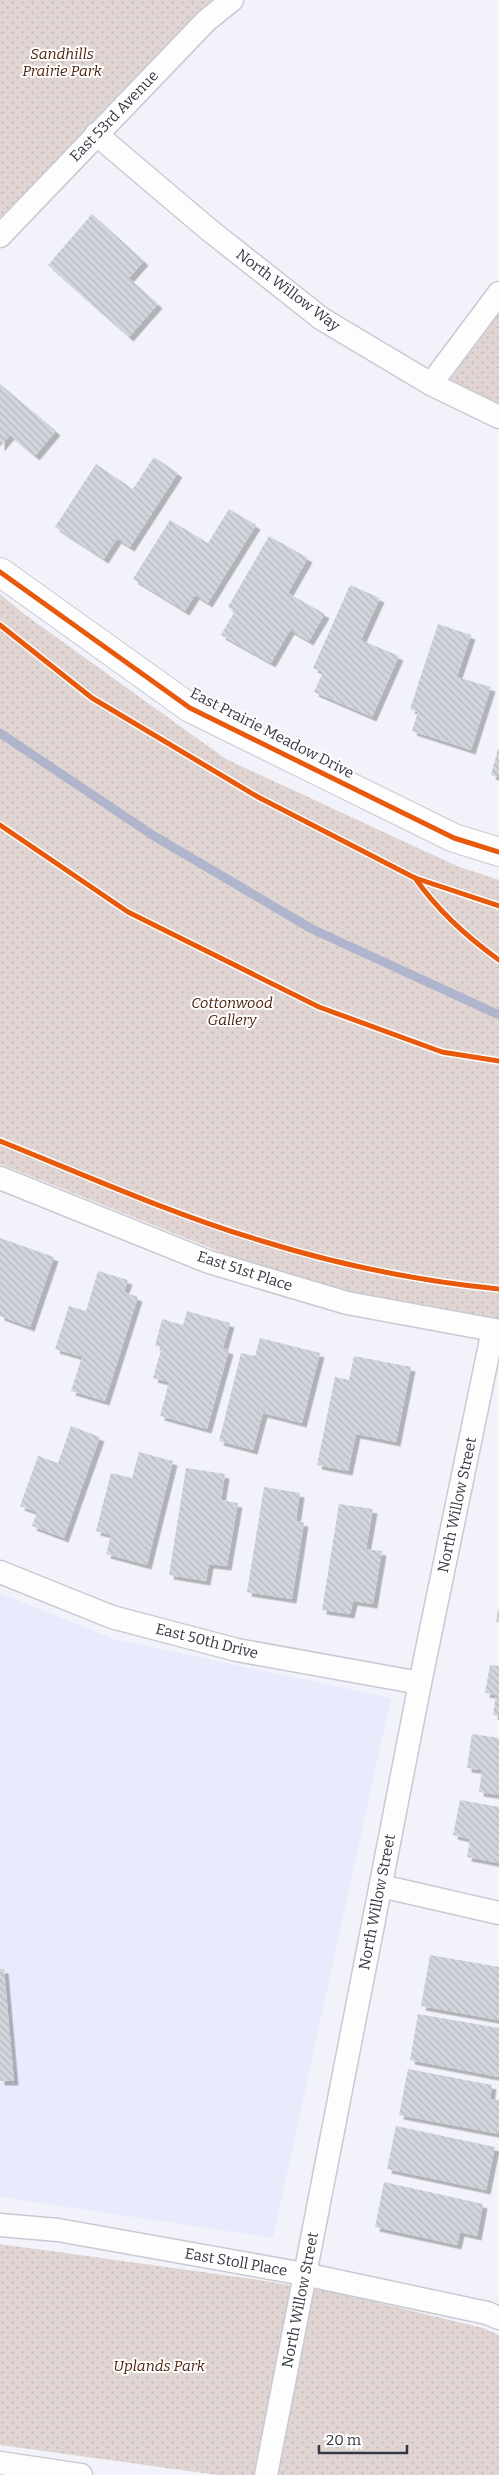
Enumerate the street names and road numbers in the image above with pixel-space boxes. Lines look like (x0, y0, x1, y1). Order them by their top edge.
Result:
street label: East 53rd Avenue (66, 67, 162, 165)
street label: North Willow Way (233, 245, 344, 335)
street label: East Prairie Meadow Drive (187, 684, 357, 782)
street label: East 51st Place (195, 1247, 295, 1295)
street label: North Willow Street (434, 1435, 480, 1574)
street label: East 50th Drive (154, 1620, 260, 1662)
street label: North Willow Street (355, 1832, 399, 1971)
street label: North Willow Street (278, 2230, 322, 2369)
street label: East Stoll Place (183, 2244, 289, 2280)

